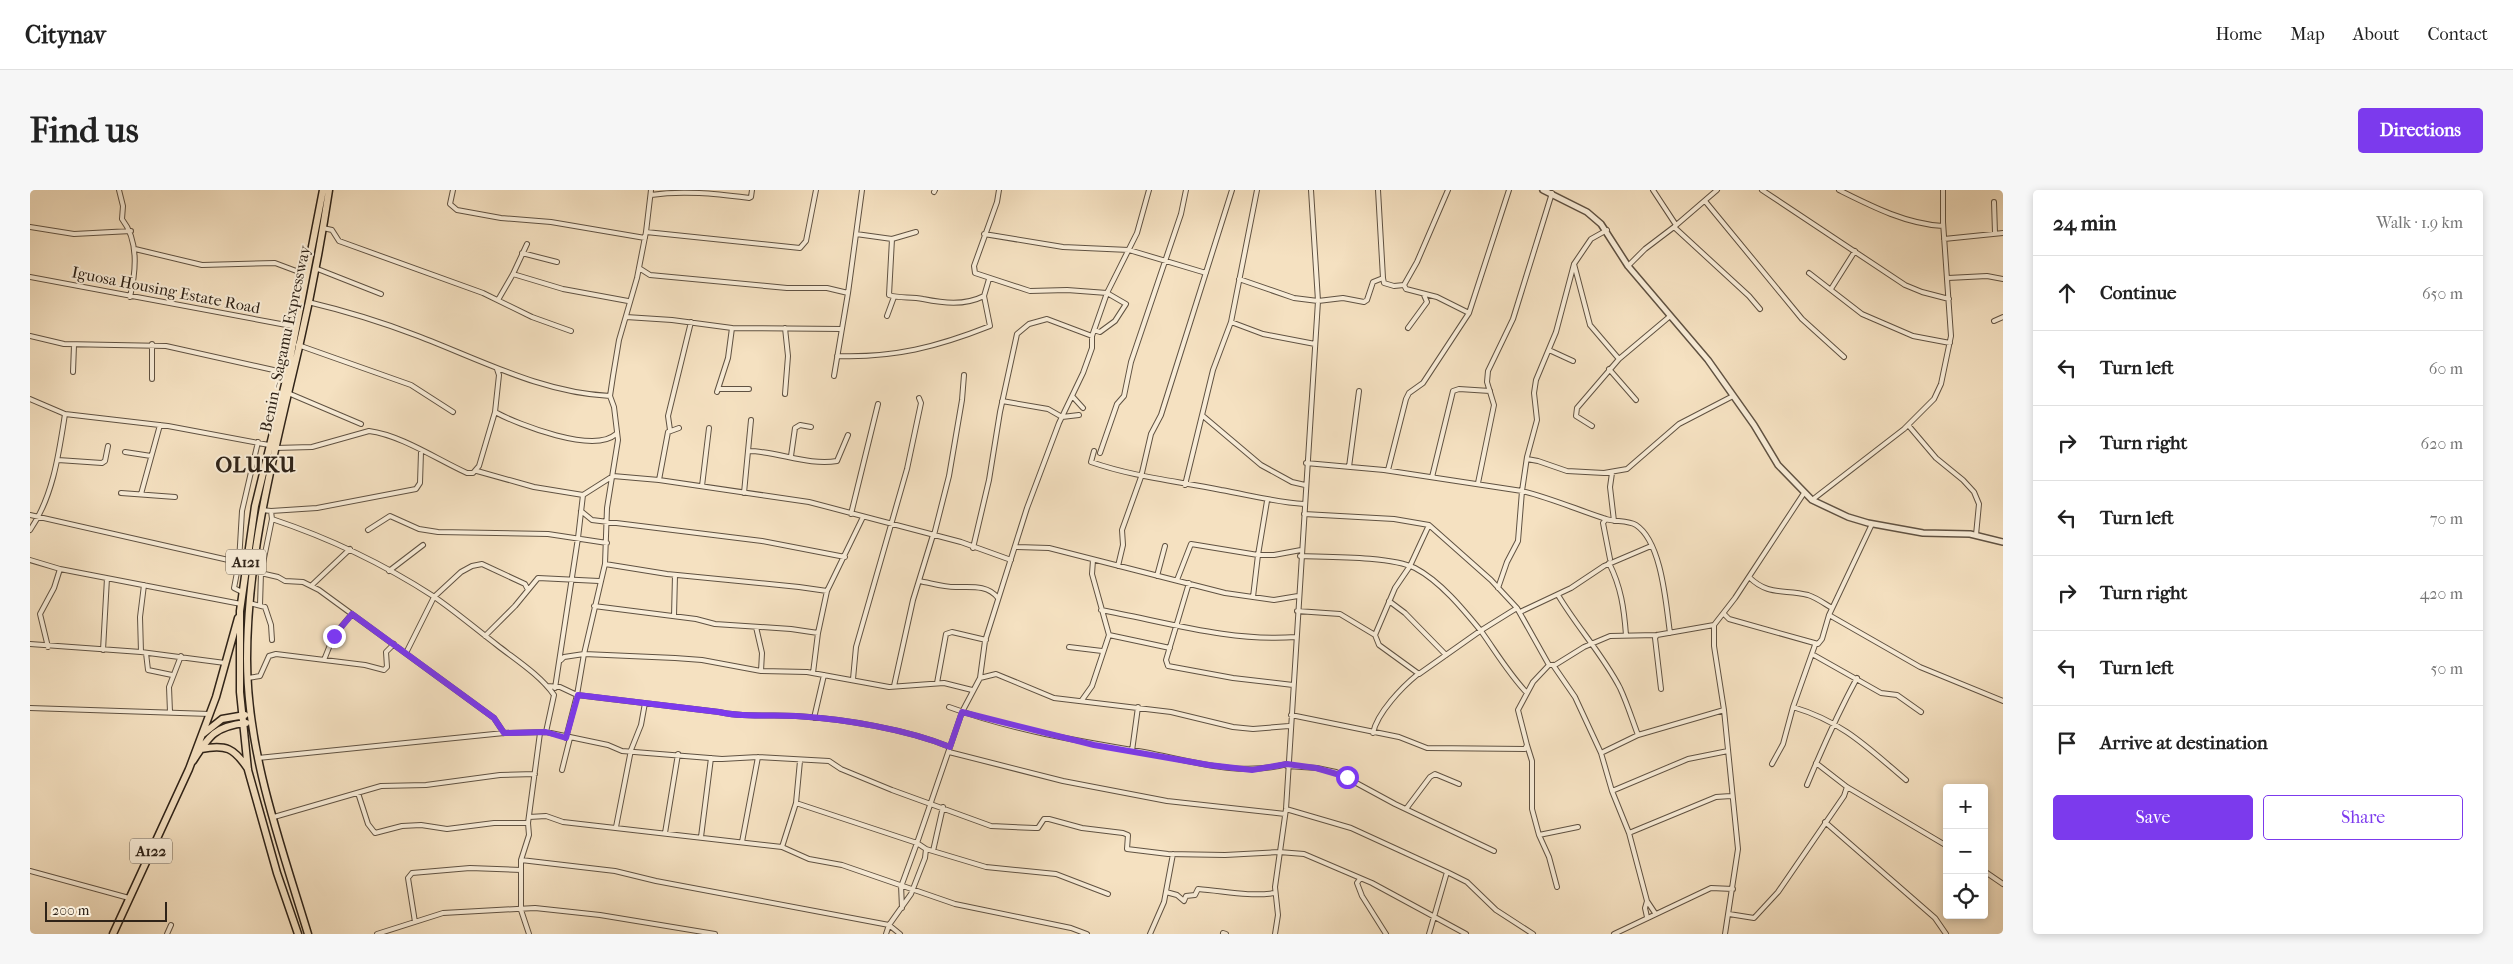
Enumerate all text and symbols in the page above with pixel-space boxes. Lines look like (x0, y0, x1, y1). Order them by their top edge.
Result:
text: Citynav (25, 21, 106, 49)
text: Home (2215, 24, 2262, 45)
text: Map (2290, 24, 2325, 45)
text: About (2353, 24, 2399, 45)
text: Contact (2427, 24, 2488, 45)
button: Directions (2358, 108, 2483, 153)
text: Find us (30, 110, 139, 151)
text: 24 min (2053, 211, 2117, 235)
text: Walk · 1.9 km (2376, 213, 2463, 232)
street label: Benin - Sagamu Expressway (256, 243, 314, 434)
street label: Iguosa Housing Estate Road (70, 262, 262, 318)
icon: ahead (2053, 279, 2081, 307)
text: Continue (2100, 282, 2176, 304)
text: 650 m (2422, 284, 2463, 303)
icon: left (2053, 354, 2081, 382)
text: Turn left (2100, 357, 2174, 379)
text: 60 m (2429, 359, 2463, 378)
icon: right (2053, 429, 2081, 457)
text: Turn right (2100, 432, 2187, 454)
text: 620 m (2421, 434, 2463, 453)
district label: OLUKU (215, 453, 297, 477)
icon: left (2053, 504, 2081, 532)
text: Turn left (2100, 507, 2174, 529)
text: 70 m (2430, 509, 2463, 528)
road number: A121 (226, 550, 266, 574)
icon: right (2053, 579, 2081, 607)
text: Turn right (2100, 582, 2187, 604)
text: 420 m (2420, 584, 2463, 603)
route end (323, 625, 346, 648)
icon: left (2053, 654, 2081, 682)
text: Turn left (2100, 657, 2174, 679)
text: 50 m (2431, 659, 2463, 678)
icon: arrive (2053, 729, 2081, 757)
text: Arrive at destination (2100, 732, 2268, 754)
route start (1336, 766, 1359, 789)
map controls (1943, 784, 1988, 919)
button: + (1943, 784, 1988, 829)
button: Save (2053, 795, 2253, 840)
button: Share (2263, 795, 2463, 840)
button: − (1943, 829, 1988, 874)
road number: A122 (130, 838, 172, 864)
button: locate (1943, 874, 1988, 919)
scale bar (45, 899, 168, 922)
text: 200 m (52, 902, 89, 919)

